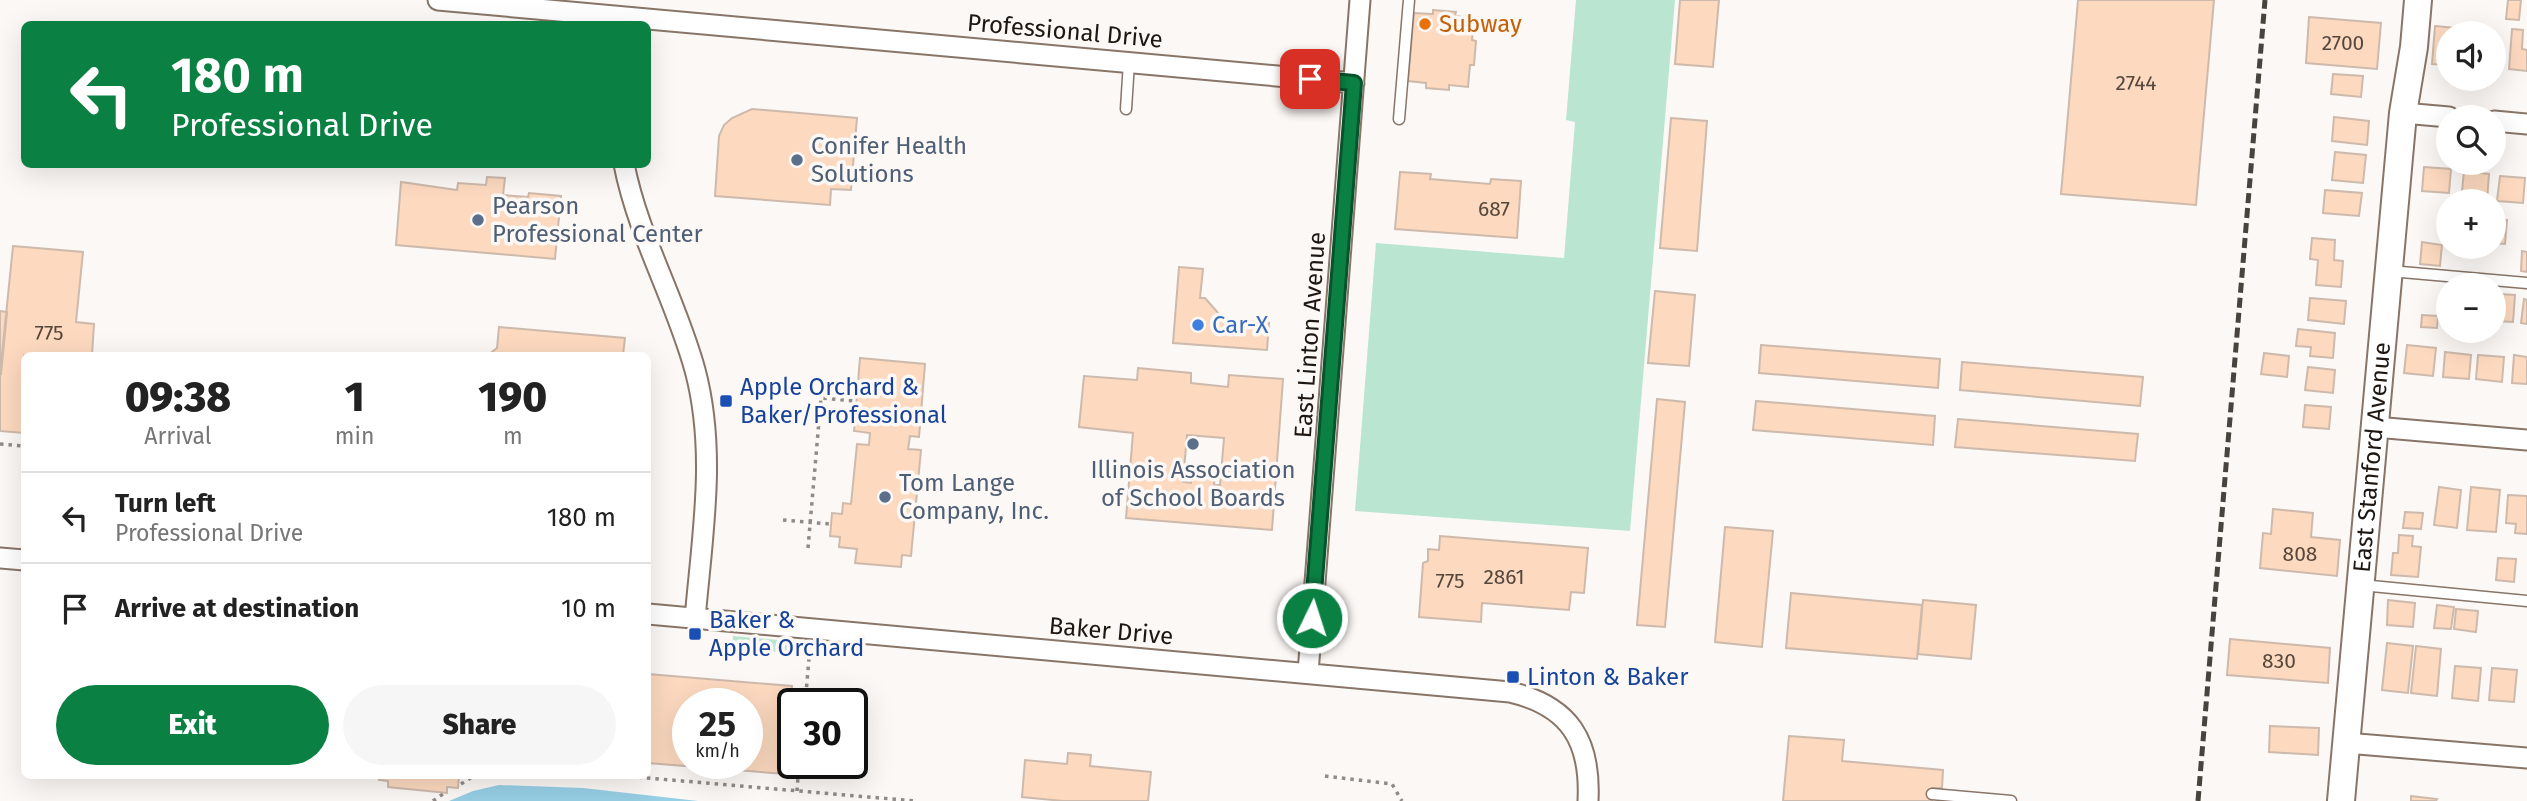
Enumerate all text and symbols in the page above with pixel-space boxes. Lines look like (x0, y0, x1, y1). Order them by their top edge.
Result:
street label: Professional Drive (966, 8, 1164, 54)
place label: Subway (1439, 10, 1522, 38)
marker: Subway (1417, 16, 1433, 32)
map controls (2436, 21, 2506, 343)
button: sound (2436, 21, 2506, 91)
house number: 2700 (2322, 30, 2364, 56)
text: 180 m (171, 46, 304, 105)
icon: left (56, 49, 147, 140)
pin (1280, 49, 1340, 109)
icon: arrive (1291, 60, 1329, 98)
house number: 2744 (2115, 70, 2157, 96)
button: search (2436, 105, 2506, 175)
text: Professional Drive (171, 106, 433, 144)
place label: Conifer Health Solutions (811, 132, 967, 188)
marker: Conifer Health Solutions (789, 152, 805, 168)
button: + (2436, 189, 2506, 259)
place label: Pearson Professional Center (492, 192, 704, 248)
house number: 687 (1478, 196, 1510, 222)
marker: Pearson Professional Center (470, 212, 486, 228)
street label: East Linton Avenue (1289, 231, 1331, 439)
button: − (2436, 273, 2506, 343)
place label: Car-X (1212, 311, 1269, 339)
marker: Car-X (1190, 317, 1206, 333)
house number: 775 (35, 320, 63, 346)
street label: East Stanford Avenue (2348, 341, 2396, 574)
text: 09:38 (125, 372, 231, 422)
text: 1 (345, 372, 365, 422)
text: 190 (478, 372, 547, 422)
place label: Apple Orchard & Baker/Professional (740, 373, 947, 429)
marker: Apple Orchard & Baker/Professional (718, 393, 734, 409)
text: Arrival (144, 422, 212, 450)
text: min (335, 422, 375, 450)
text: m (503, 422, 523, 450)
marker: Illinois Association of School Boards (1185, 436, 1201, 452)
place label: Illinois Association of School Boards (1090, 456, 1296, 512)
place label: Tom Lange Company, Inc. (899, 469, 1049, 525)
text: Turn left (115, 488, 216, 519)
marker: Tom Lange Company, Inc. (877, 489, 893, 505)
icon: left (56, 499, 94, 537)
text: 180 m (547, 502, 616, 533)
text: Professional Drive (115, 519, 303, 547)
house number: 808 (2283, 541, 2317, 567)
house number: 2861 (1483, 564, 1525, 590)
house number: 775 (1436, 568, 1464, 594)
position arrow (1275, 581, 1349, 655)
icon: arrive (56, 590, 94, 628)
text: Arrive at destination (115, 593, 359, 624)
text: 10 m (561, 593, 616, 624)
place label: Baker & Apple Orchard (709, 606, 864, 662)
street label: Baker Drive (1048, 612, 1174, 650)
marker: Baker & Apple Orchard (687, 626, 703, 642)
house number: 830 (2262, 648, 2296, 674)
place label: Linton & Baker (1527, 663, 1689, 691)
marker: Linton & Baker (1505, 669, 1521, 685)
button: Exit (56, 685, 329, 765)
button: Share (343, 685, 616, 765)
speed limit sign: 30 (777, 688, 868, 779)
text: 25 (699, 703, 736, 745)
text: km/h (695, 740, 740, 762)

